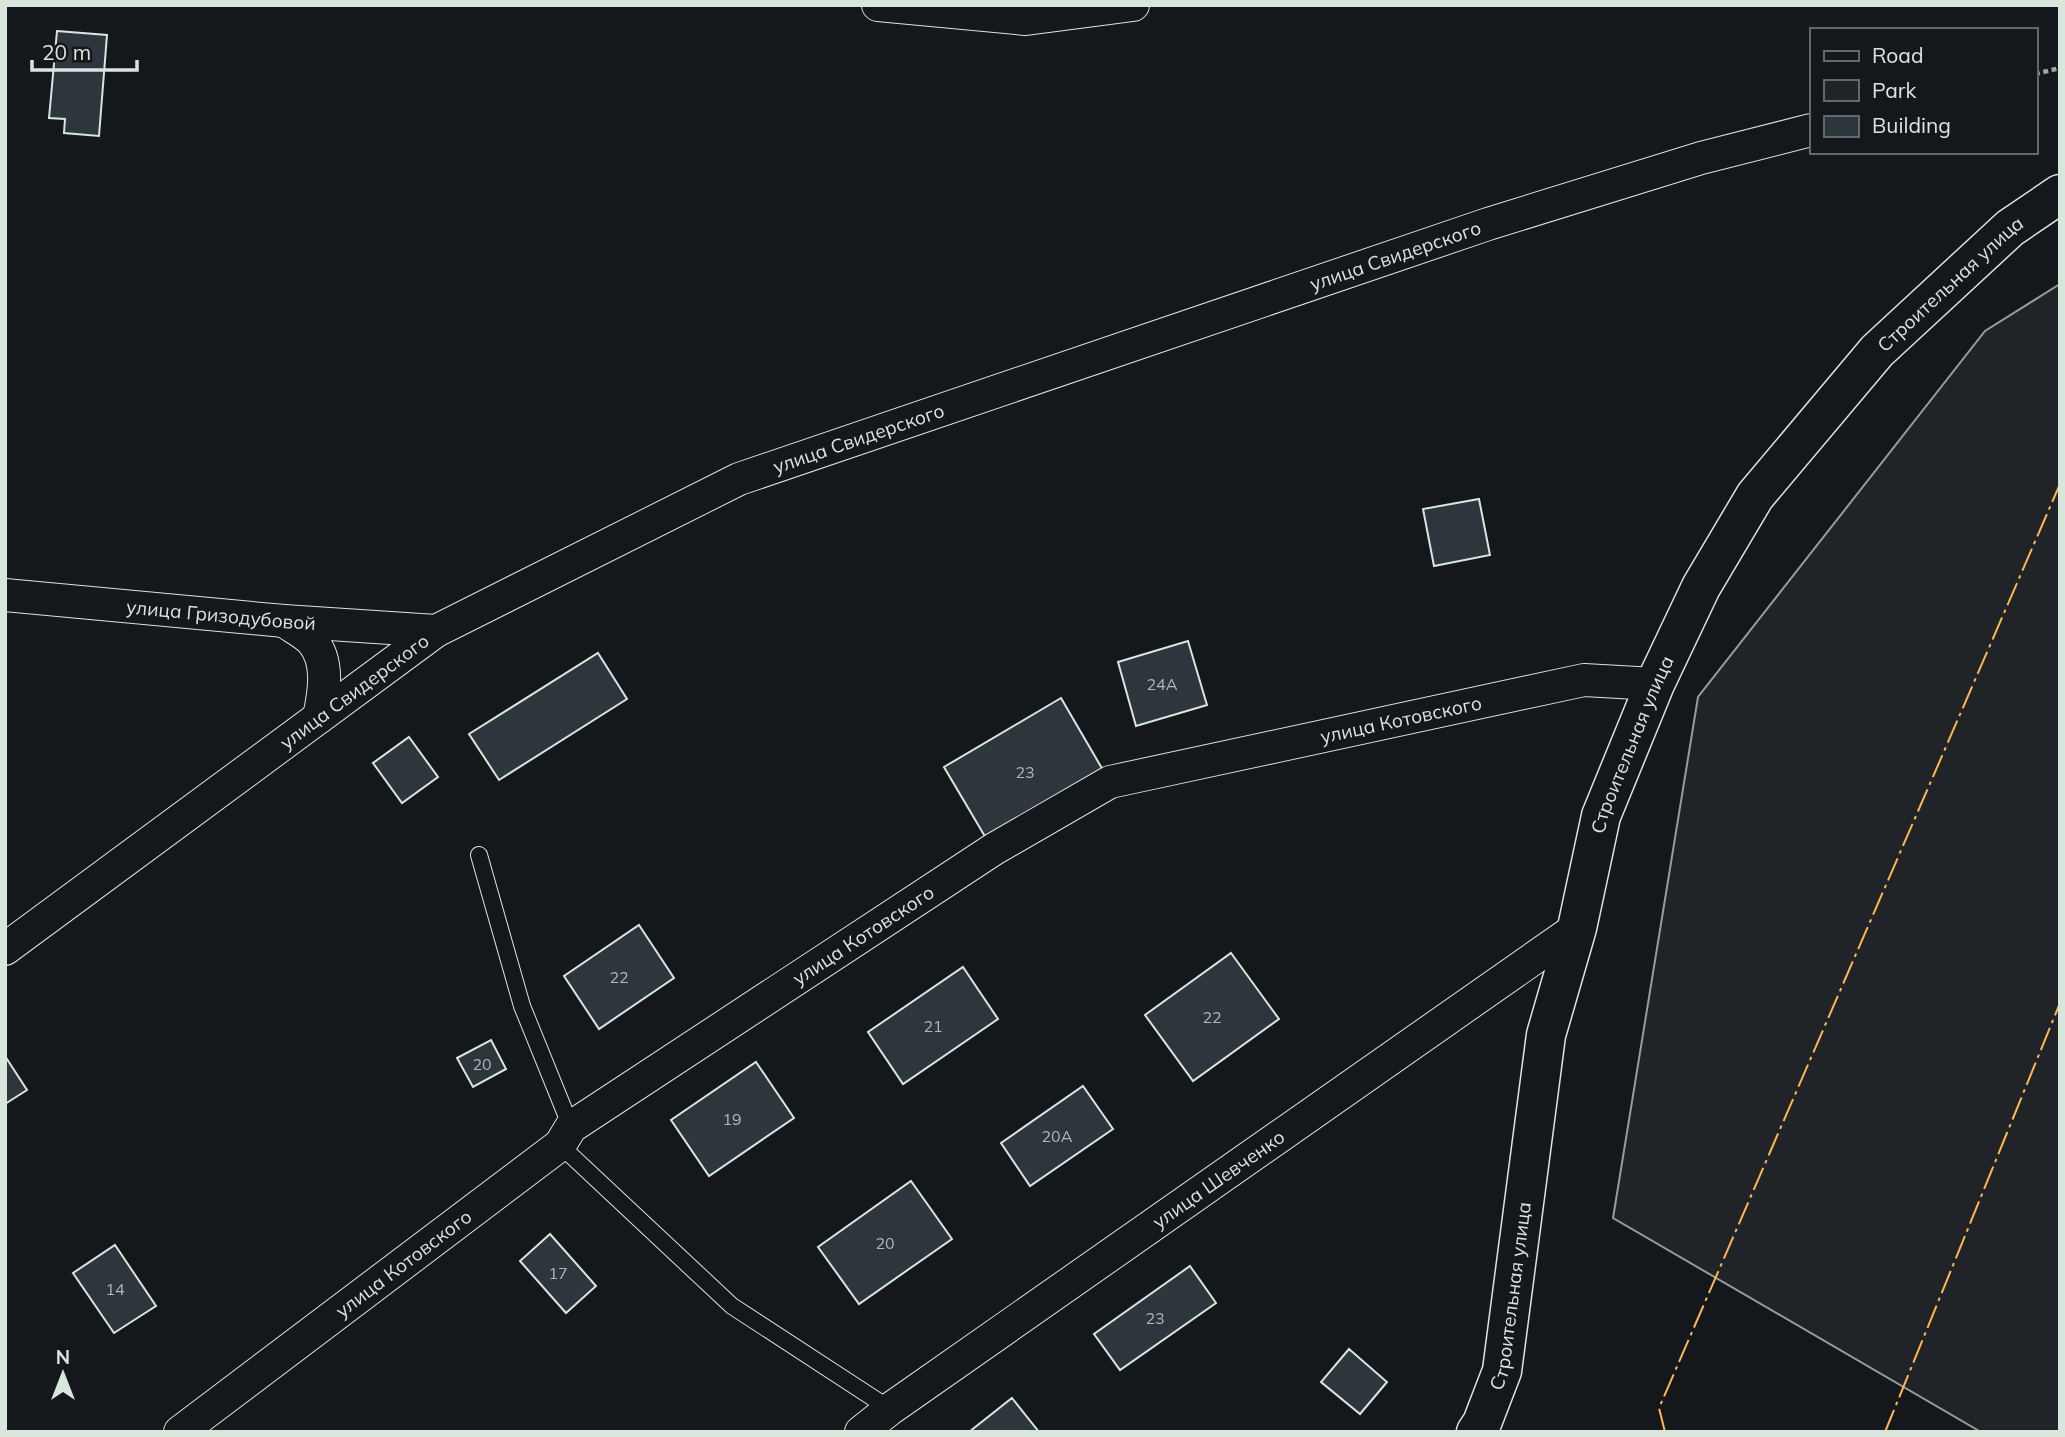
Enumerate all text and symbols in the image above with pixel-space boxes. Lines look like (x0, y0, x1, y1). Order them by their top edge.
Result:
scale bar (32, 28, 136, 72)
legend (1810, 28, 2037, 154)
text: 20 m (42, 39, 91, 65)
text: Road (1872, 42, 1923, 68)
text: Park (1872, 77, 1916, 103)
text: Building (1872, 112, 1951, 138)
street label: Строительная улица (1872, 211, 2028, 357)
street label: улица Свидерского (1307, 215, 1484, 296)
street label: улица Свидерского (770, 398, 947, 479)
street label: улица Гризодубовой (125, 594, 316, 635)
street label: улица Свидерского (275, 628, 434, 754)
street label: Строительная улица (1586, 652, 1679, 836)
house number: 24А (1147, 674, 1178, 694)
street label: улица Котовского (1318, 690, 1484, 748)
house number: 23 (1015, 762, 1035, 782)
street label: улица Котовского (788, 880, 939, 990)
house number: 22 (609, 967, 629, 987)
house number: 22 (1202, 1007, 1222, 1027)
house number: 21 (923, 1016, 943, 1036)
house number: 20 (472, 1054, 492, 1074)
house number: 19 (722, 1109, 742, 1129)
street label: улица Шевченко (1148, 1124, 1289, 1234)
house number: 20А (1042, 1126, 1073, 1146)
street label: Строительная улица (1484, 1200, 1536, 1394)
street label: улица Котовского (331, 1204, 476, 1322)
house number: 20 (875, 1233, 895, 1253)
house number: 17 (548, 1263, 568, 1283)
house number: 14 (105, 1279, 125, 1299)
house number: 23 (1145, 1308, 1165, 1328)
north arrow (28, 1339, 98, 1409)
text: N (56, 1345, 70, 1369)

